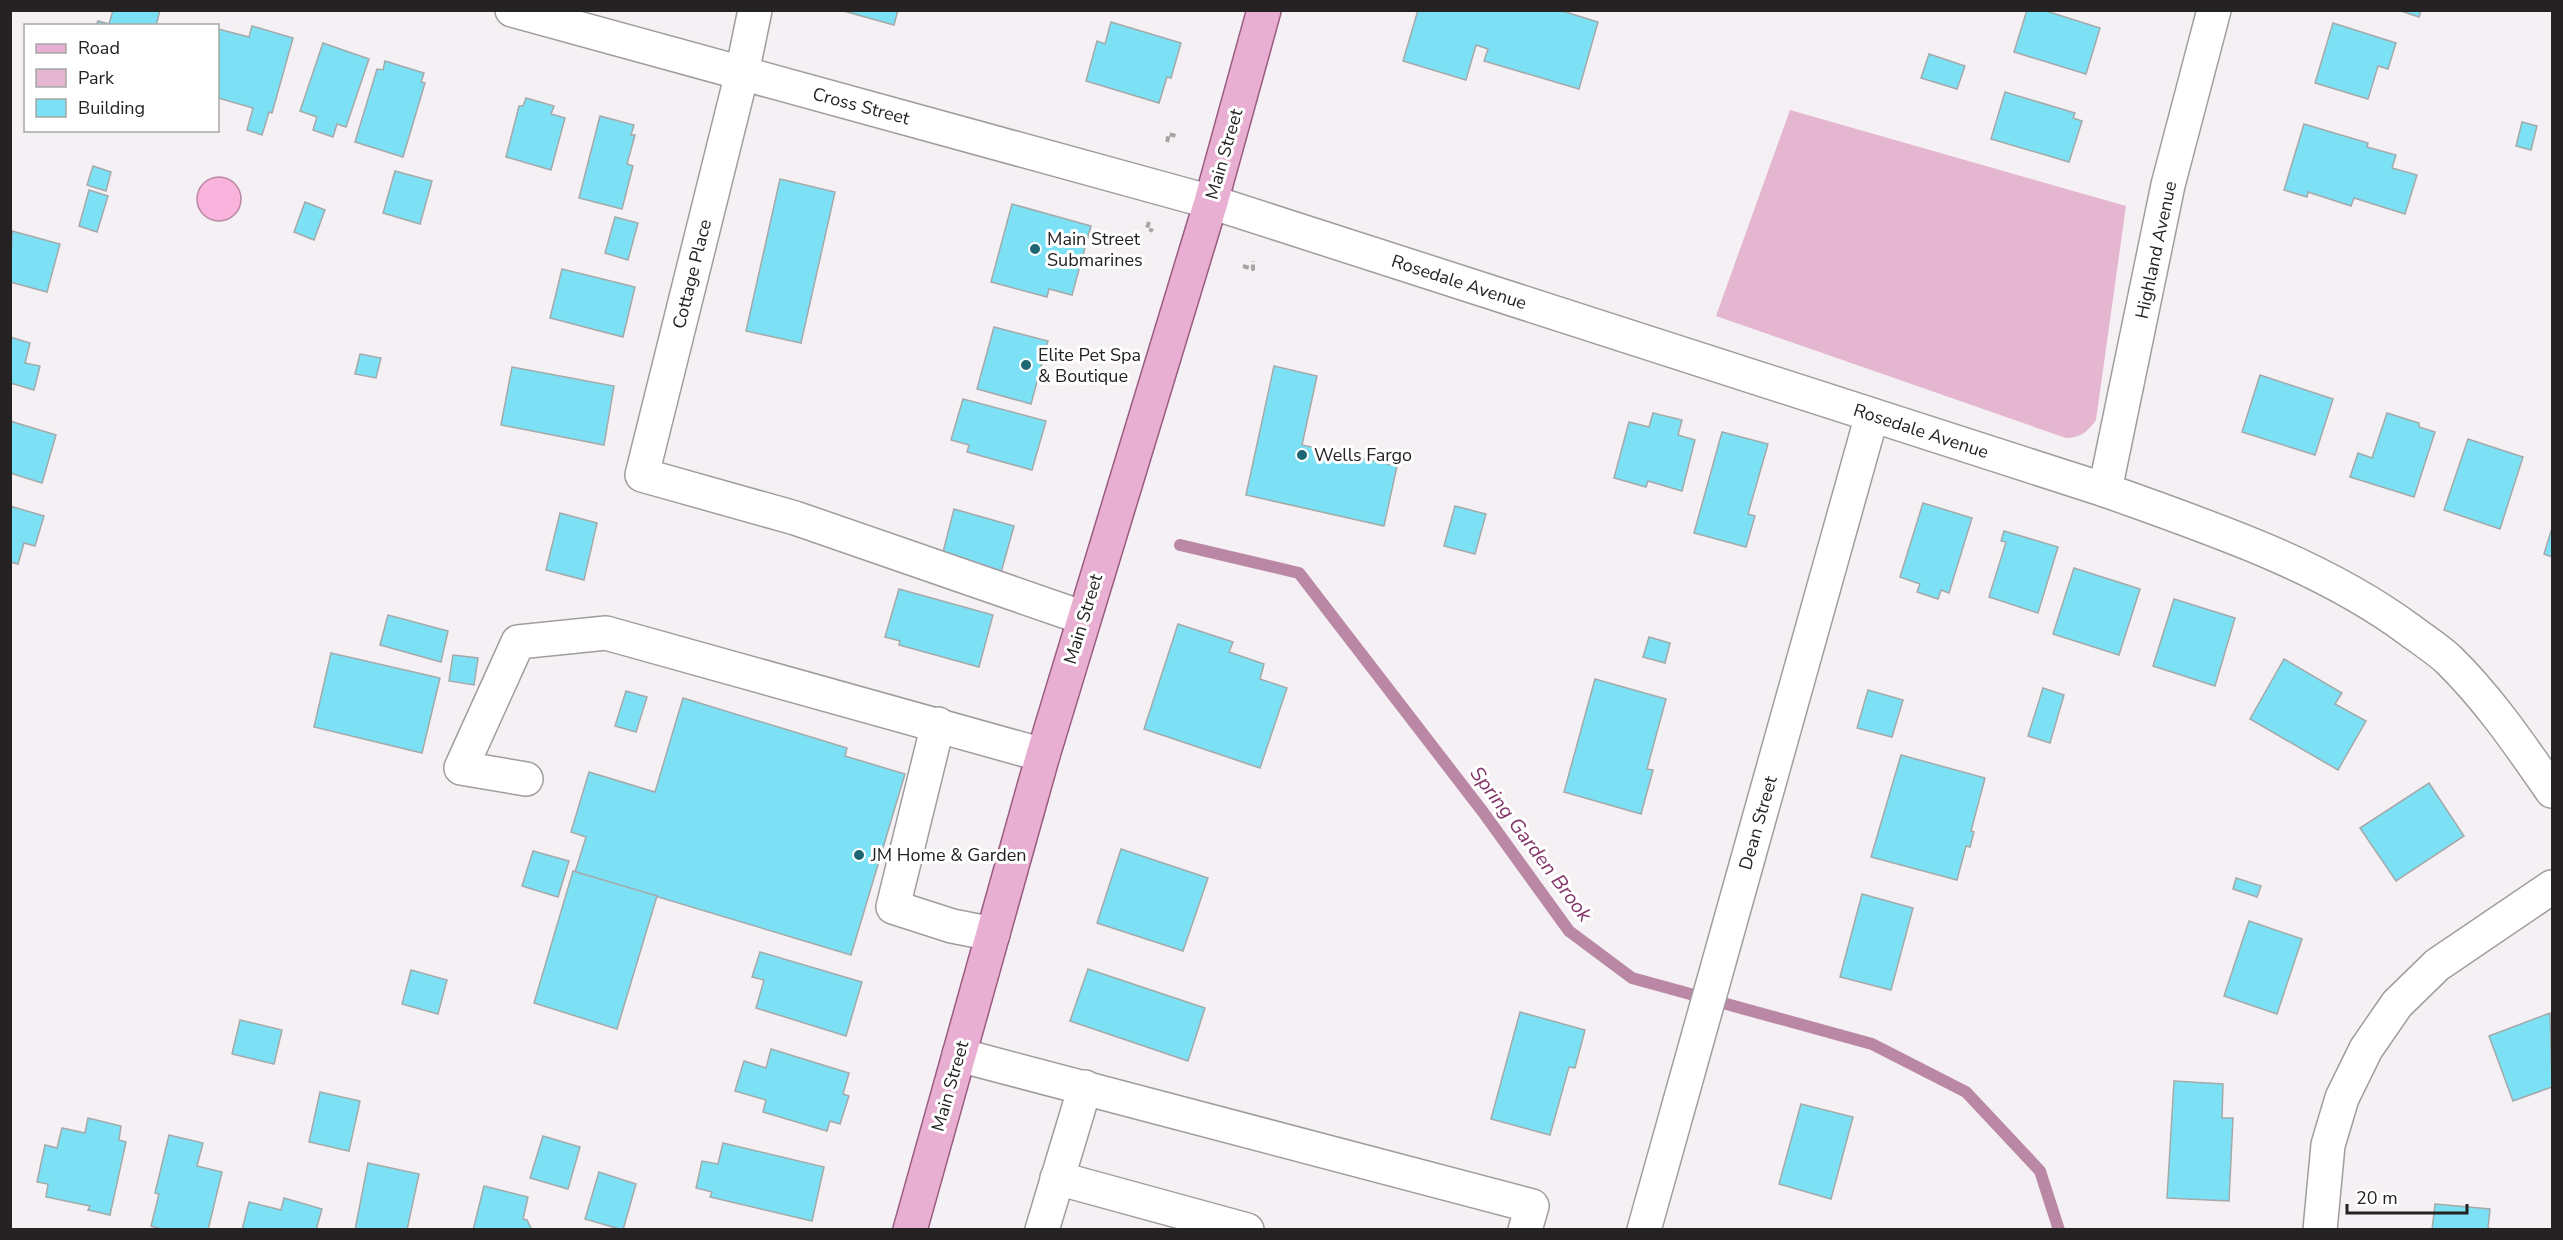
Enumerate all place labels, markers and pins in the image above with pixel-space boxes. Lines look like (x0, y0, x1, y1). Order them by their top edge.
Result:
place label: Main Street Submarines (1047, 227, 1143, 272)
marker: Main Street Submarines (1028, 242, 1042, 256)
place label: Elite Pet Spa & Boutique (1038, 343, 1141, 388)
marker: Elite Pet Spa & Boutique (1019, 358, 1033, 372)
place label: Wells Fargo (1314, 443, 1412, 467)
marker: Wells Fargo (1295, 448, 1309, 462)
place label: JM Home & Garden (870, 843, 1027, 867)
marker: JM Home & Garden (852, 848, 866, 862)

